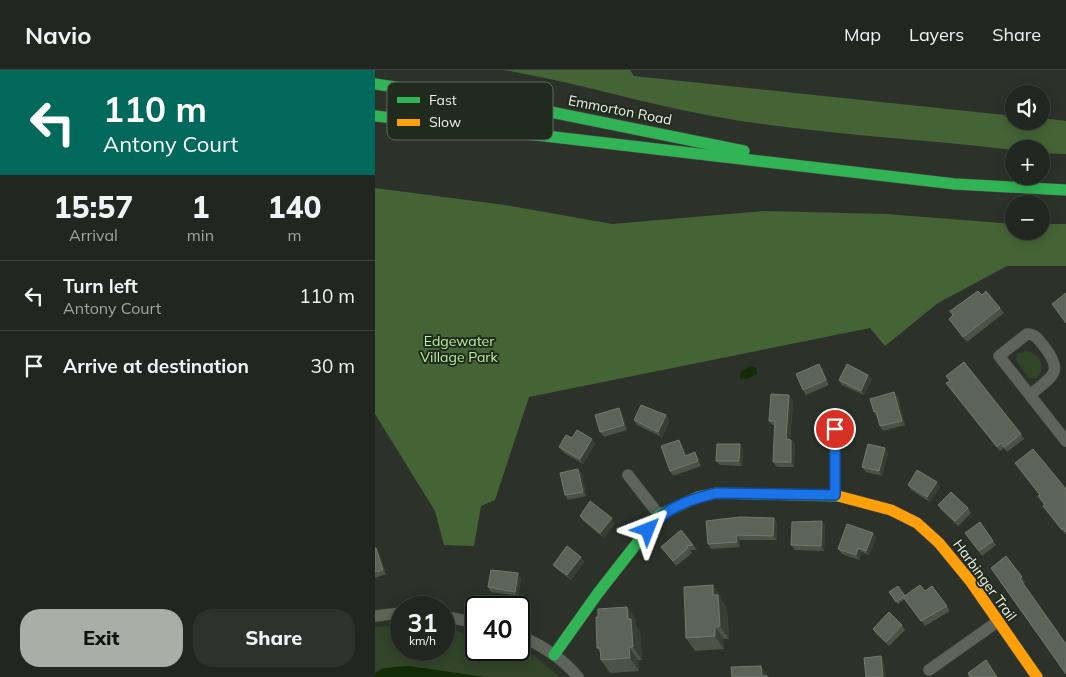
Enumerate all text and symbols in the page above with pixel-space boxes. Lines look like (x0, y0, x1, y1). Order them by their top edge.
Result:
text: Navio (25, 20, 91, 50)
text: Map (844, 23, 881, 46)
text: Layers (909, 23, 964, 46)
text: Share (992, 23, 1041, 46)
legend (387, 82, 553, 140)
map controls (1005, 85, 1050, 240)
button: sound (1005, 85, 1050, 130)
text: 110 m (103, 87, 207, 131)
icon: left (20, 90, 85, 155)
text: Fast (429, 91, 457, 109)
street label: Emmorton Road (567, 91, 673, 129)
text: Slow (429, 113, 461, 131)
text: Antony Court (103, 130, 238, 158)
button: + (1005, 140, 1050, 185)
text: 15:57 (53, 188, 133, 226)
text: 1 (191, 188, 209, 226)
text: 140 (268, 188, 322, 226)
button: − (1005, 195, 1050, 240)
text: Arrival (69, 225, 118, 245)
text: min (187, 225, 214, 245)
text: m (287, 225, 302, 245)
text: Turn left (63, 274, 138, 298)
icon: left (20, 282, 48, 310)
text: 110 m (299, 284, 355, 308)
text: Antony Court (63, 298, 161, 318)
park label: Edgewater Village Park (420, 332, 498, 366)
icon: arrive (20, 352, 48, 380)
text: Arrive at destination (63, 354, 249, 378)
text: 30 m (311, 354, 355, 378)
pin (814, 408, 856, 450)
icon: arrive (821, 415, 849, 443)
position arrow (621, 503, 673, 555)
street label: Harbinger Trail (949, 536, 1021, 624)
speed limit sign: 40 (465, 596, 530, 661)
text: 31 (407, 607, 438, 638)
button: Exit (20, 609, 183, 667)
button: Share (193, 609, 355, 667)
text: km/h (409, 633, 436, 648)

